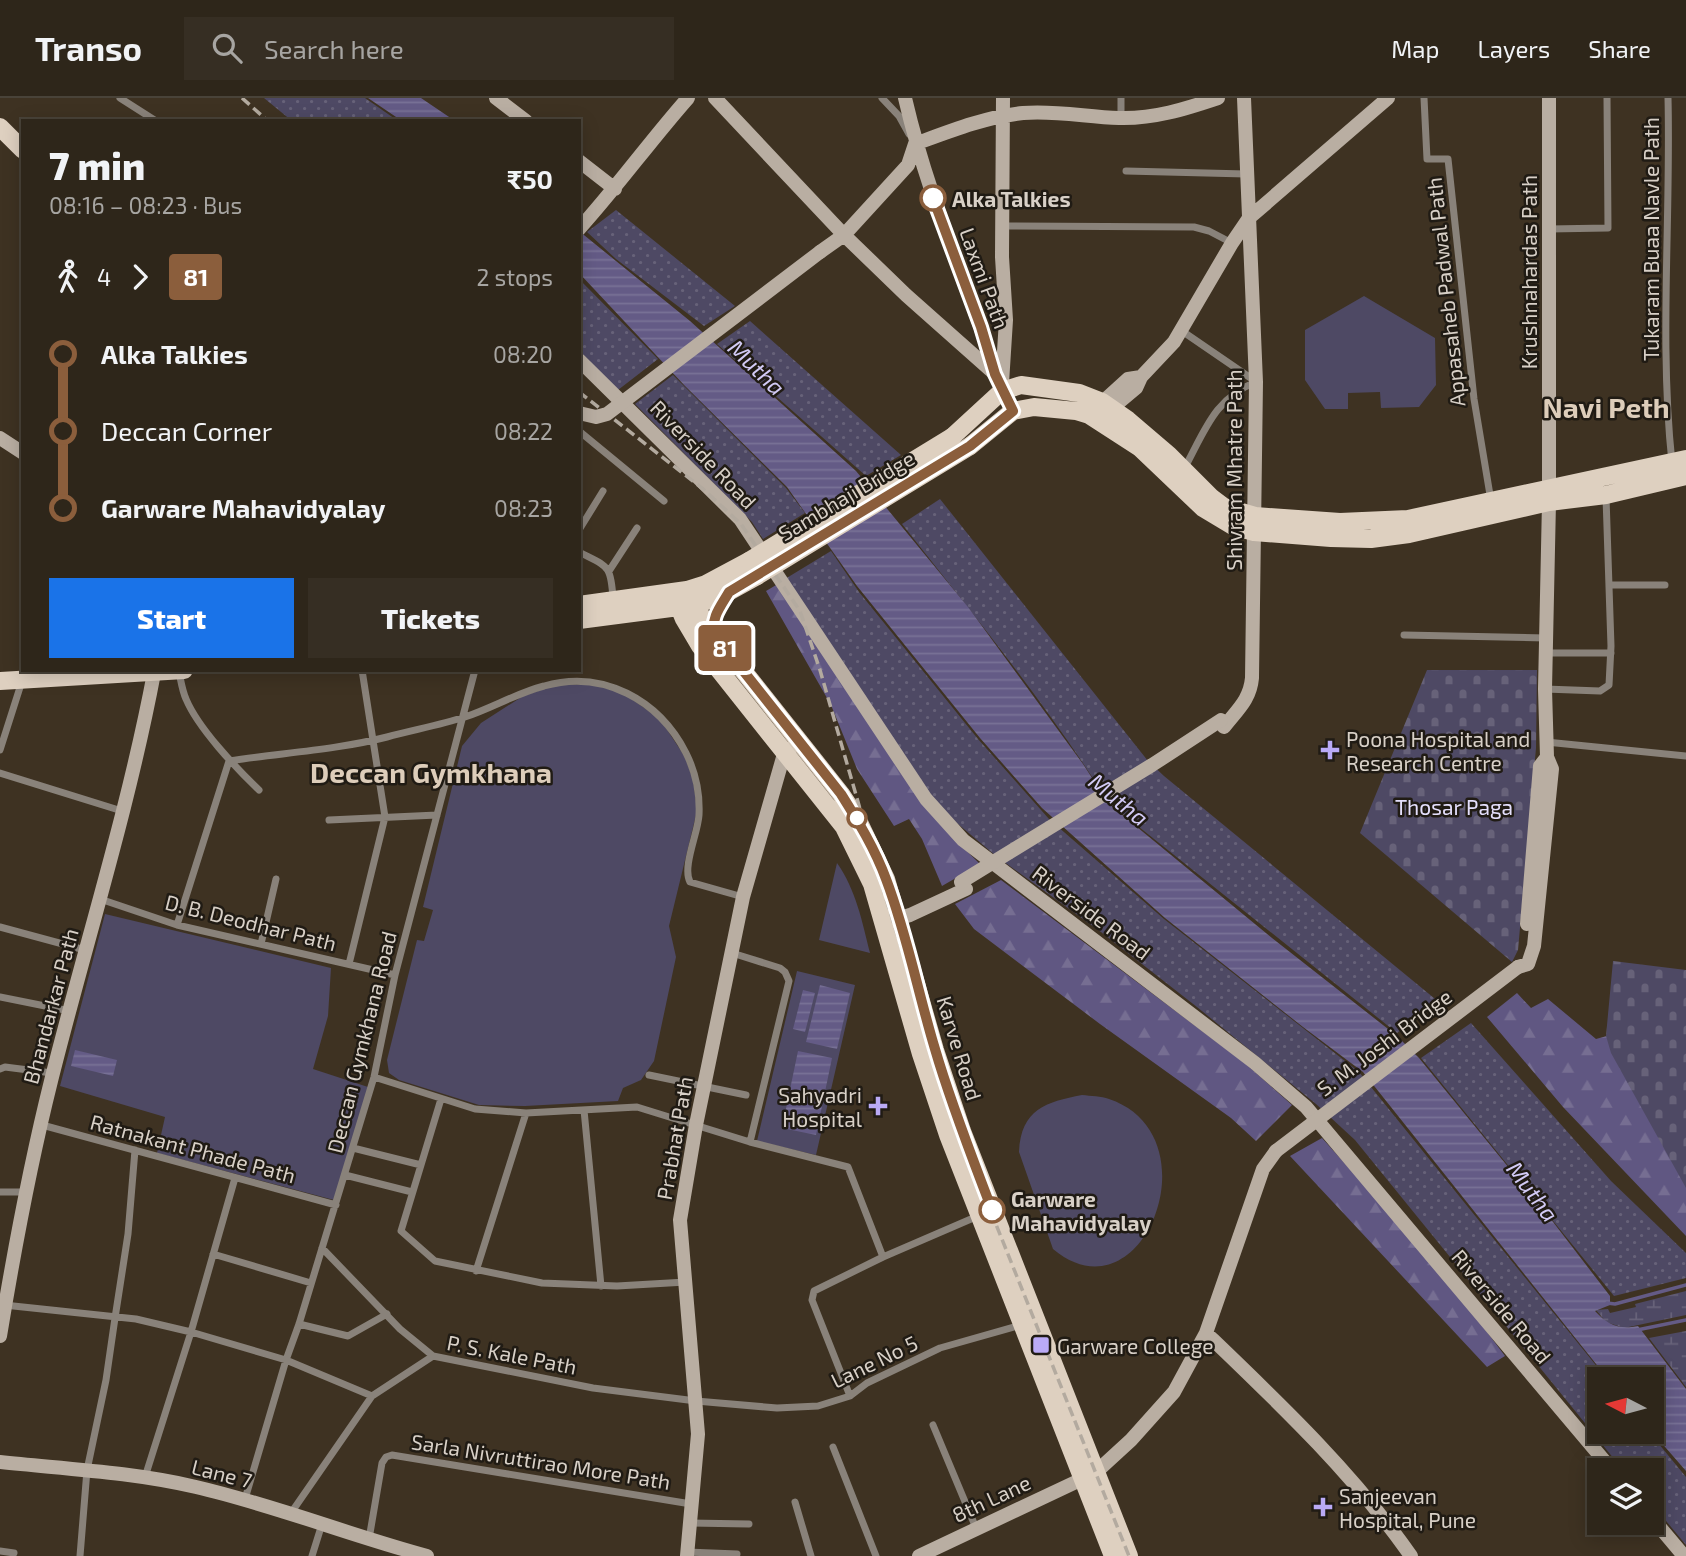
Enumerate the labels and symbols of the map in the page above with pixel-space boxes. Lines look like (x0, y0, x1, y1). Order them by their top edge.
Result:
street label: Tukaram Buaa Navle Path (1638, 117, 1663, 361)
street label: Krushnahardas Path (1516, 175, 1541, 369)
street label: Appasaheb Padwal Path (1421, 176, 1469, 408)
marker: Alka Talkies (920, 185, 946, 211)
place label: Alka Talkies (952, 186, 1071, 211)
street label: Laxmi Path (955, 224, 1015, 332)
water label: Mutha (723, 333, 791, 401)
street label: Shivram Mhatre Path (1221, 369, 1246, 571)
district label: Navi Peth (1542, 390, 1670, 424)
street label: Riverside Road (646, 395, 762, 513)
street label: Sambhaji Bridge (773, 445, 919, 546)
line badge: 81 (694, 625, 756, 671)
place label: Poona Hospital and Research Centre (1346, 726, 1530, 775)
marker: Poona Hospital and Research Centre (1320, 740, 1340, 760)
district label: Deccan Gymkhana (310, 755, 552, 789)
water label: Mutha (1084, 767, 1154, 831)
park label: Thosar Paga (1395, 794, 1513, 819)
unlabelled marker (847, 808, 867, 828)
street label: Riverside Road (1028, 860, 1156, 964)
street label: D. B. Deodhar Path (163, 889, 339, 955)
street label: Bhandarkar Path (17, 926, 83, 1086)
street label: Deccan Gymkhana Road (321, 928, 401, 1156)
street label: S. M. Joshi Bridge (1312, 983, 1456, 1101)
street label: Karve Road (932, 993, 988, 1103)
street label: Prabhat Path (651, 1074, 697, 1202)
place label: Sahyadri Hospital (778, 1082, 863, 1131)
marker: Sahyadri Hospital (868, 1096, 888, 1116)
street label: Ratnakant Phade Path (88, 1109, 298, 1187)
water label: Mutha (1501, 1155, 1565, 1227)
place label: Garware Mahavidyalay (1011, 1186, 1151, 1236)
marker: Garware Mahavidyalay (979, 1197, 1005, 1223)
street label: Riverside Road (1447, 1244, 1557, 1368)
street label: P. S. Kale Path (445, 1329, 579, 1379)
street label: Lane No 5 (827, 1329, 921, 1393)
place label: Garware College (1057, 1333, 1214, 1358)
marker: Garware College (1031, 1335, 1051, 1355)
north arrow (1587, 1367, 1664, 1444)
street label: Sarla Nivruttirao More Path (410, 1428, 672, 1494)
street label: Lane 7 (189, 1453, 255, 1493)
street label: 8th Lane (948, 1469, 1034, 1527)
place label: Sanjeevan Hospital, Pune (1339, 1483, 1476, 1532)
marker: Sanjeevan Hospital, Pune (1313, 1497, 1333, 1517)

